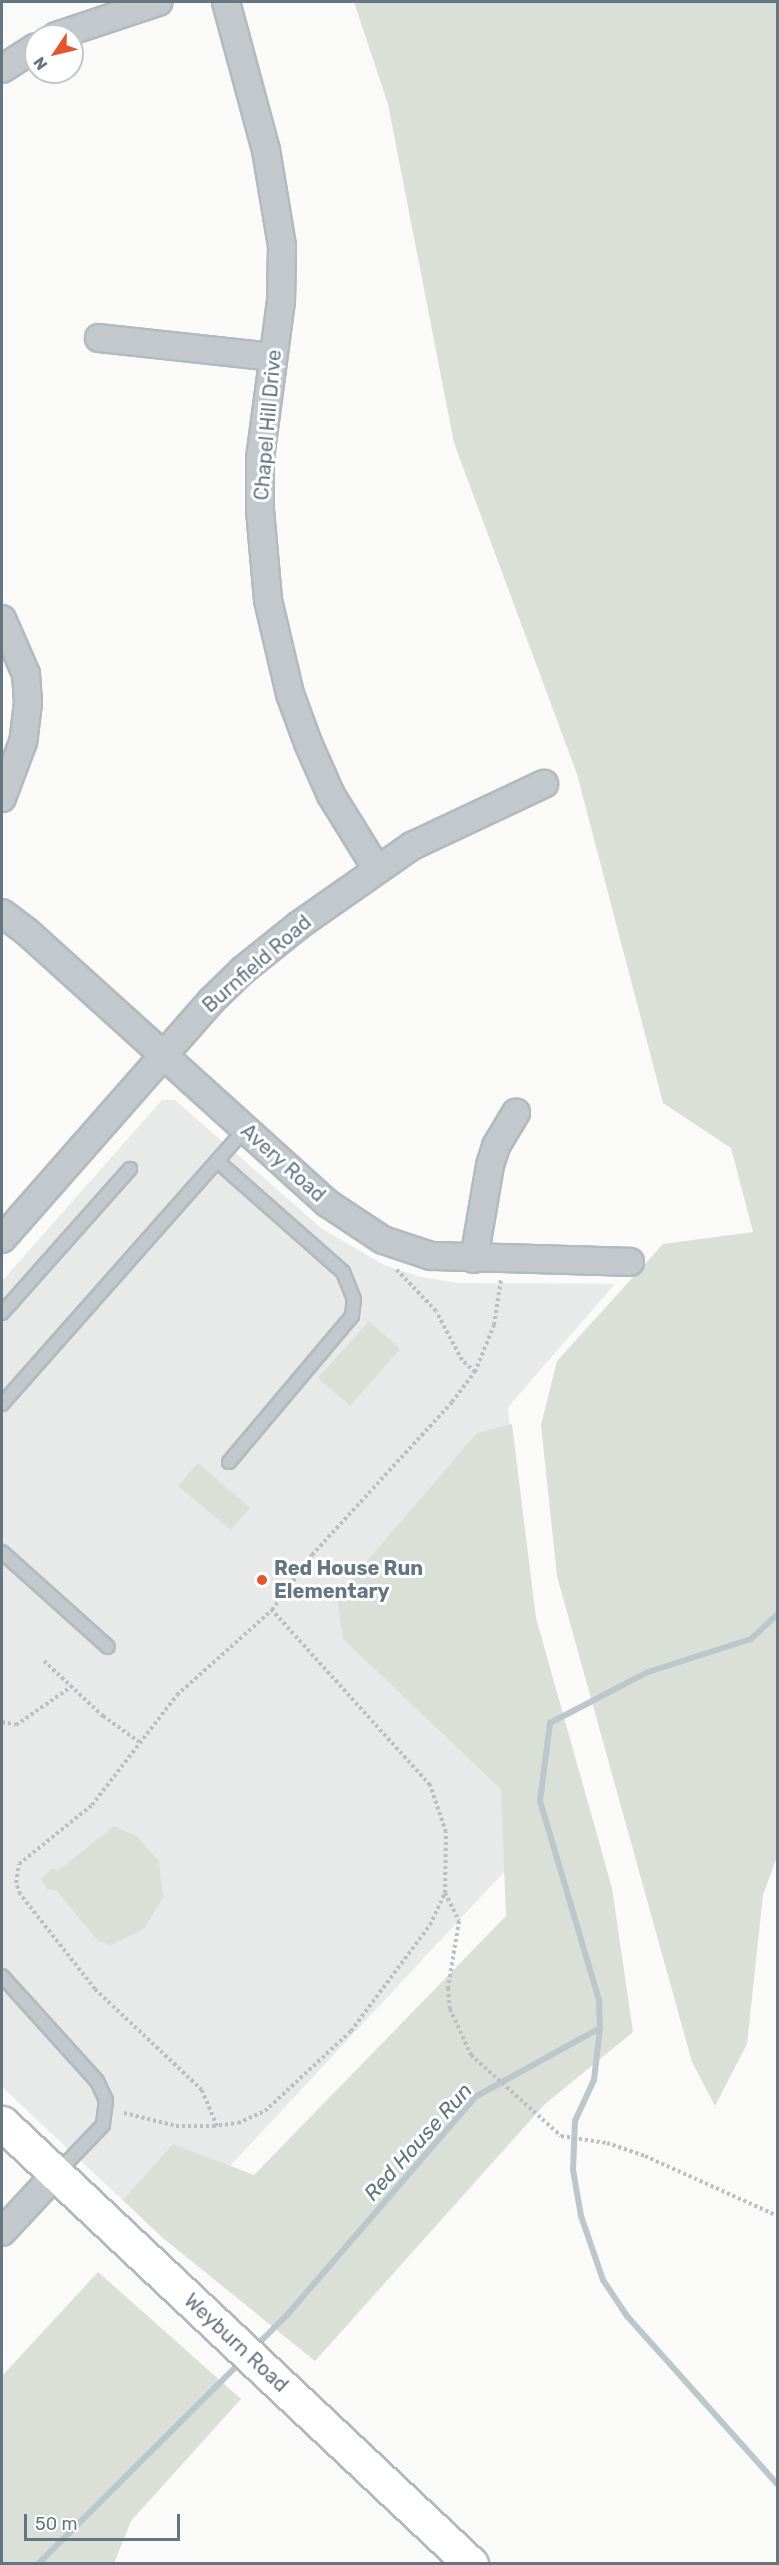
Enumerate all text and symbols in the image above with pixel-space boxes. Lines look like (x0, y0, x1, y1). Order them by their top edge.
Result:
north arrow (24, 24, 84, 84)
text: N (29, 53, 52, 74)
street label: Chapel Hill Drive (249, 349, 287, 501)
street label: Burnfield Road (198, 910, 316, 1018)
street label: Avery Road (236, 1119, 330, 1207)
place label: Red House Run Elementary (274, 1556, 423, 1603)
marker: Red House Run Elementary (255, 1573, 269, 1587)
water label: Red House Run (359, 2078, 477, 2206)
street label: Weyburn Road (179, 2289, 293, 2397)
scale bar (27, 2502, 183, 2540)
text: 50 m (35, 2513, 78, 2535)

